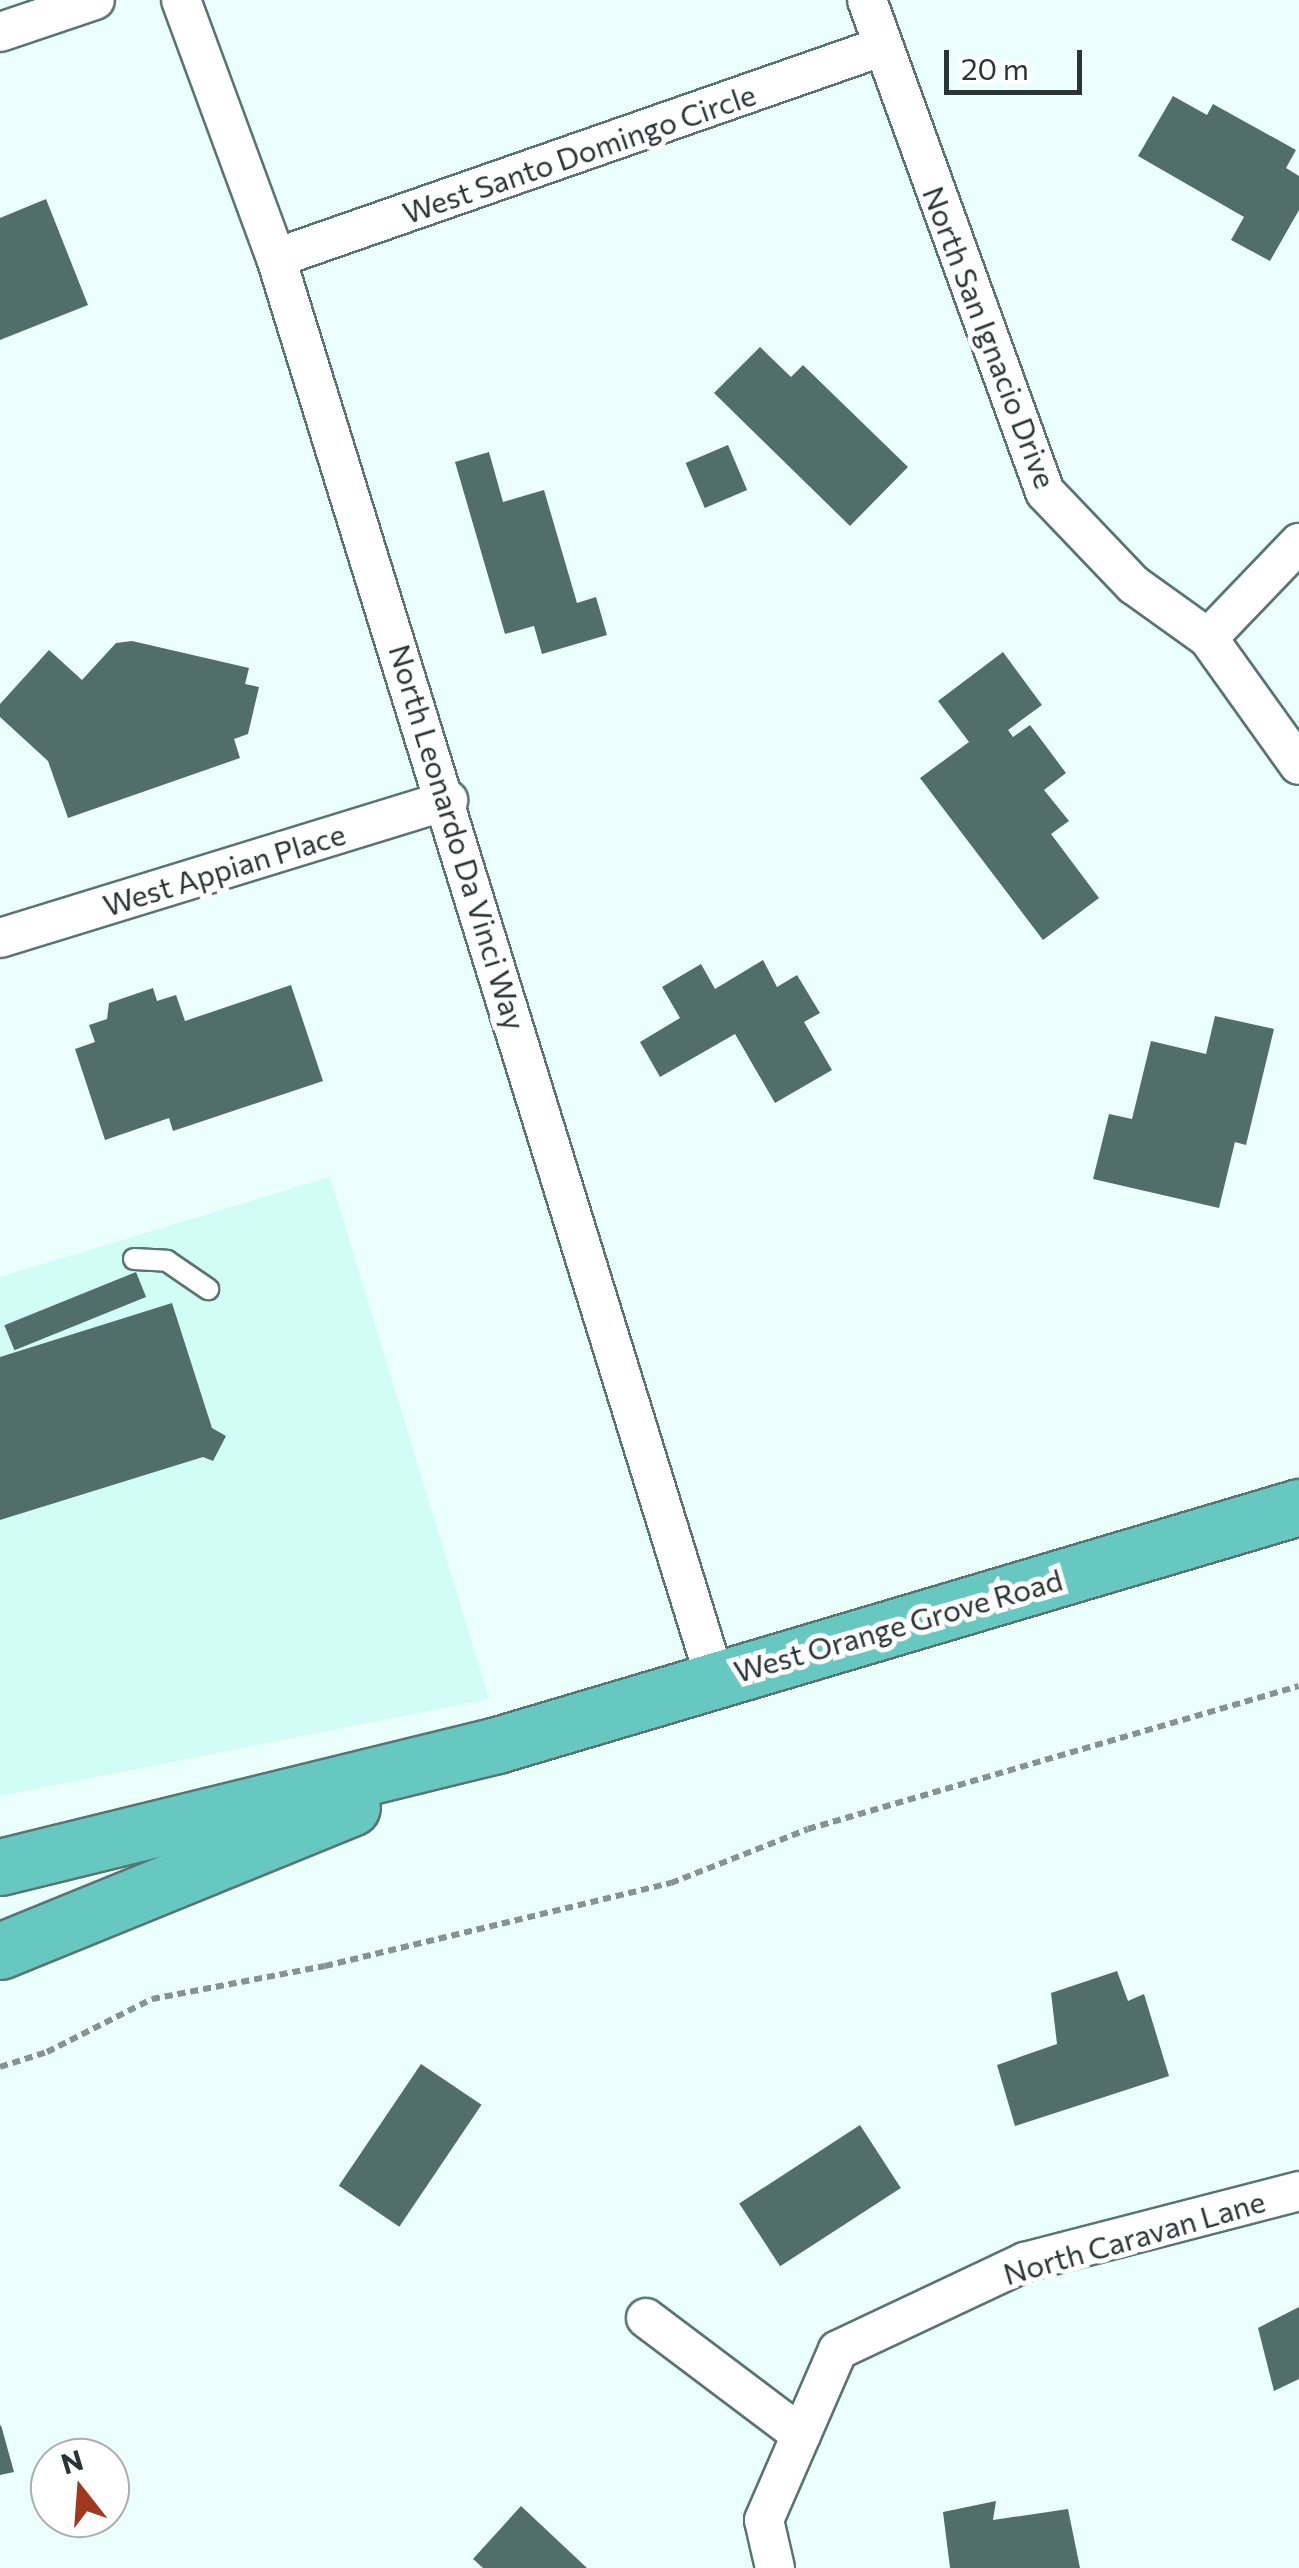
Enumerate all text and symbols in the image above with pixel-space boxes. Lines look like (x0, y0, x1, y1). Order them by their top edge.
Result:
scale bar (949, 30, 1086, 92)
text: 20 m (961, 49, 1029, 86)
street label: West Santo Domingo Circle (398, 76, 760, 230)
street label: North San Ignacio Drive (916, 181, 1064, 493)
street label: North Leonardo Da Vinci Way (382, 640, 534, 1034)
street label: West Appian Place (99, 815, 349, 923)
street label: West Orange Grove Road (730, 1561, 1066, 1689)
street label: North Caravan Lane (999, 2182, 1269, 2292)
north arrow (30, 2438, 130, 2538)
text: N (57, 2442, 87, 2481)

